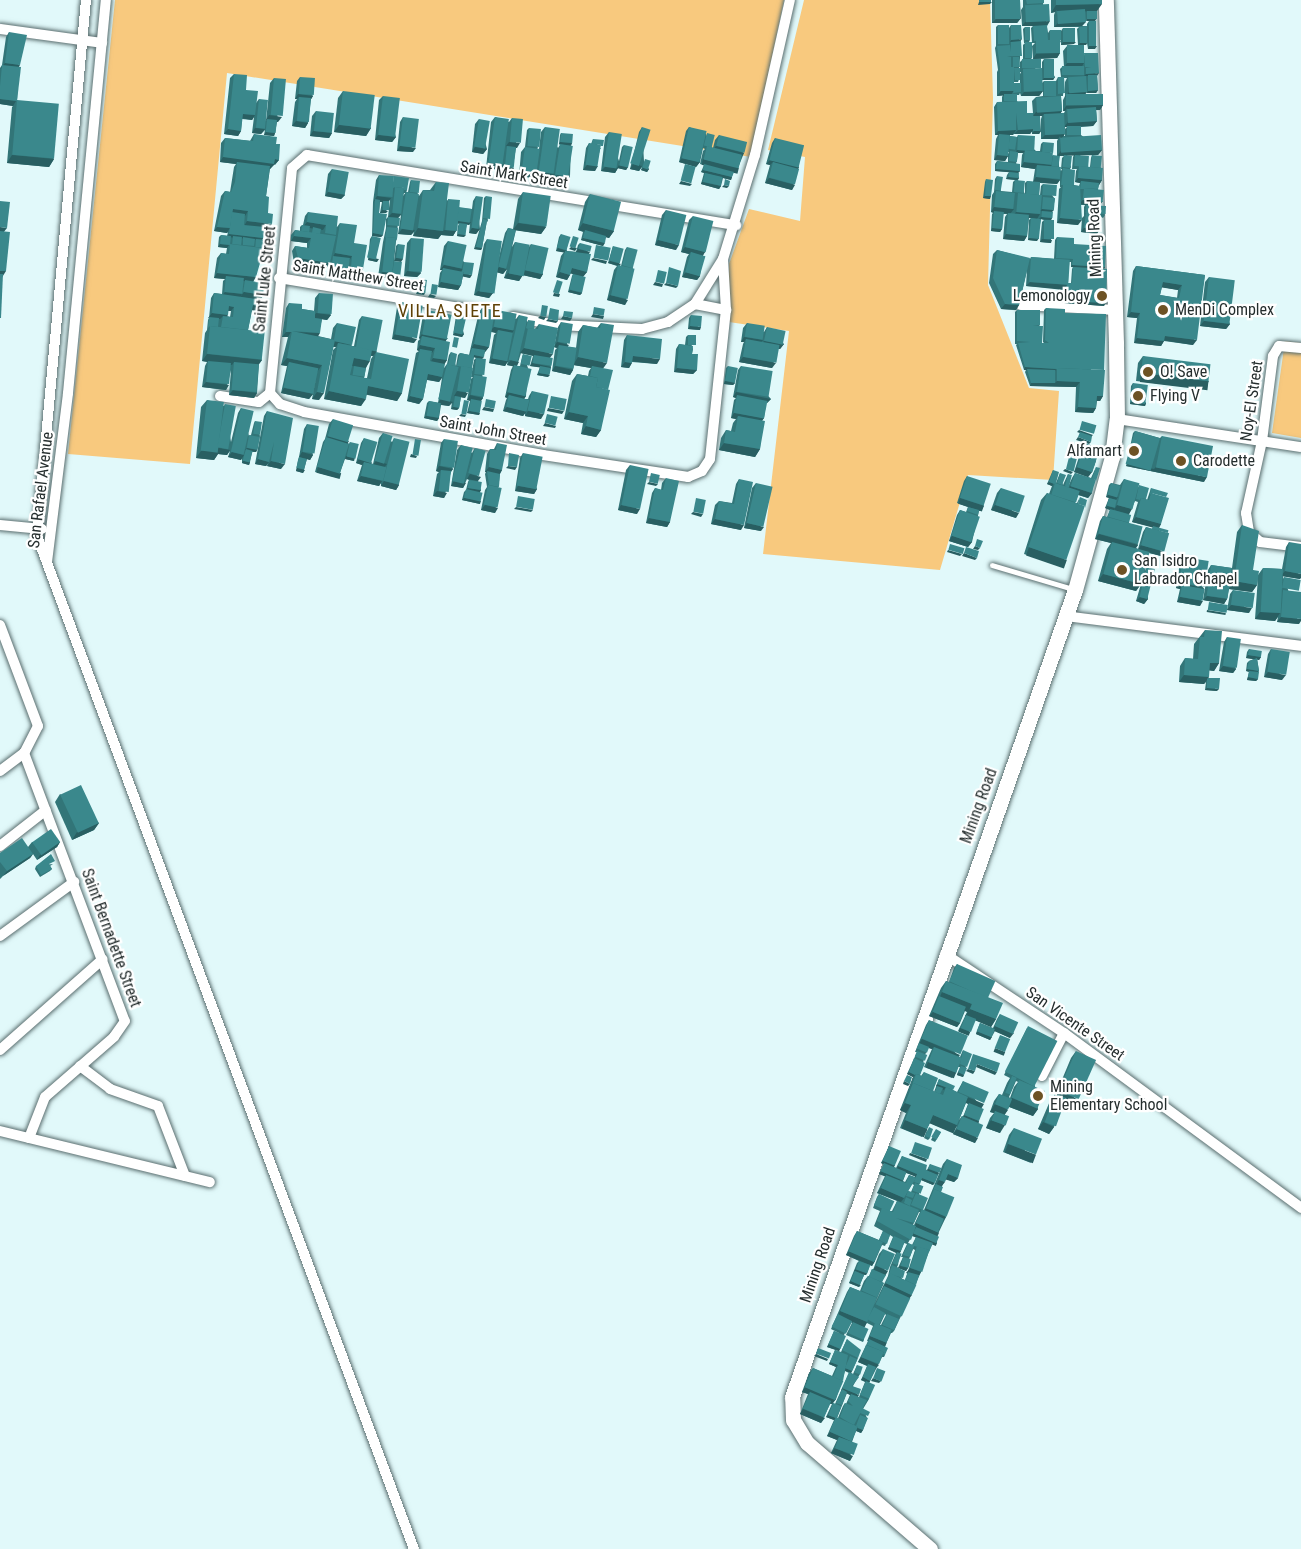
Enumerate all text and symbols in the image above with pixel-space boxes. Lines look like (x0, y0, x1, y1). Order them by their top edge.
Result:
street label: Saint Mark Street (459, 157, 569, 193)
street label: Mining Road (1084, 198, 1106, 278)
street label: Saint Luke Street (250, 225, 280, 333)
street label: Saint Matthew Street (291, 256, 425, 296)
place label: Lemonology (1013, 286, 1090, 306)
marker: Lemonology (1095, 289, 1109, 303)
district label: VILLA SIETE (398, 300, 502, 322)
place label: MenDi Complex (1175, 300, 1274, 320)
marker: MenDi Complex (1156, 303, 1170, 317)
street label: Noy-El Street (1237, 359, 1267, 443)
place label: O! Save (1160, 362, 1207, 382)
marker: O! Save (1141, 365, 1155, 379)
place label: Flying V (1150, 386, 1200, 406)
marker: Flying V (1131, 389, 1145, 403)
street label: Saint John Street (438, 412, 548, 450)
street label: San Rafael Avenue (24, 431, 58, 549)
place label: Alfamart (1067, 441, 1122, 461)
marker: Alfamart (1127, 444, 1141, 458)
place label: Carodette (1193, 451, 1255, 471)
marker: Carodette (1174, 454, 1188, 468)
place label: San Isidro Labrador Chapel (1134, 551, 1237, 589)
marker: San Isidro Labrador Chapel (1115, 563, 1129, 577)
street label: Mining Road (957, 766, 1001, 846)
street label: Saint Bernadette Street (77, 866, 145, 1010)
street label: San Vicente Street (1022, 983, 1128, 1065)
place label: Mining Elementary School (1050, 1077, 1167, 1115)
marker: Mining Elementary School (1031, 1089, 1045, 1103)
street label: Mining Road (796, 1225, 840, 1305)

